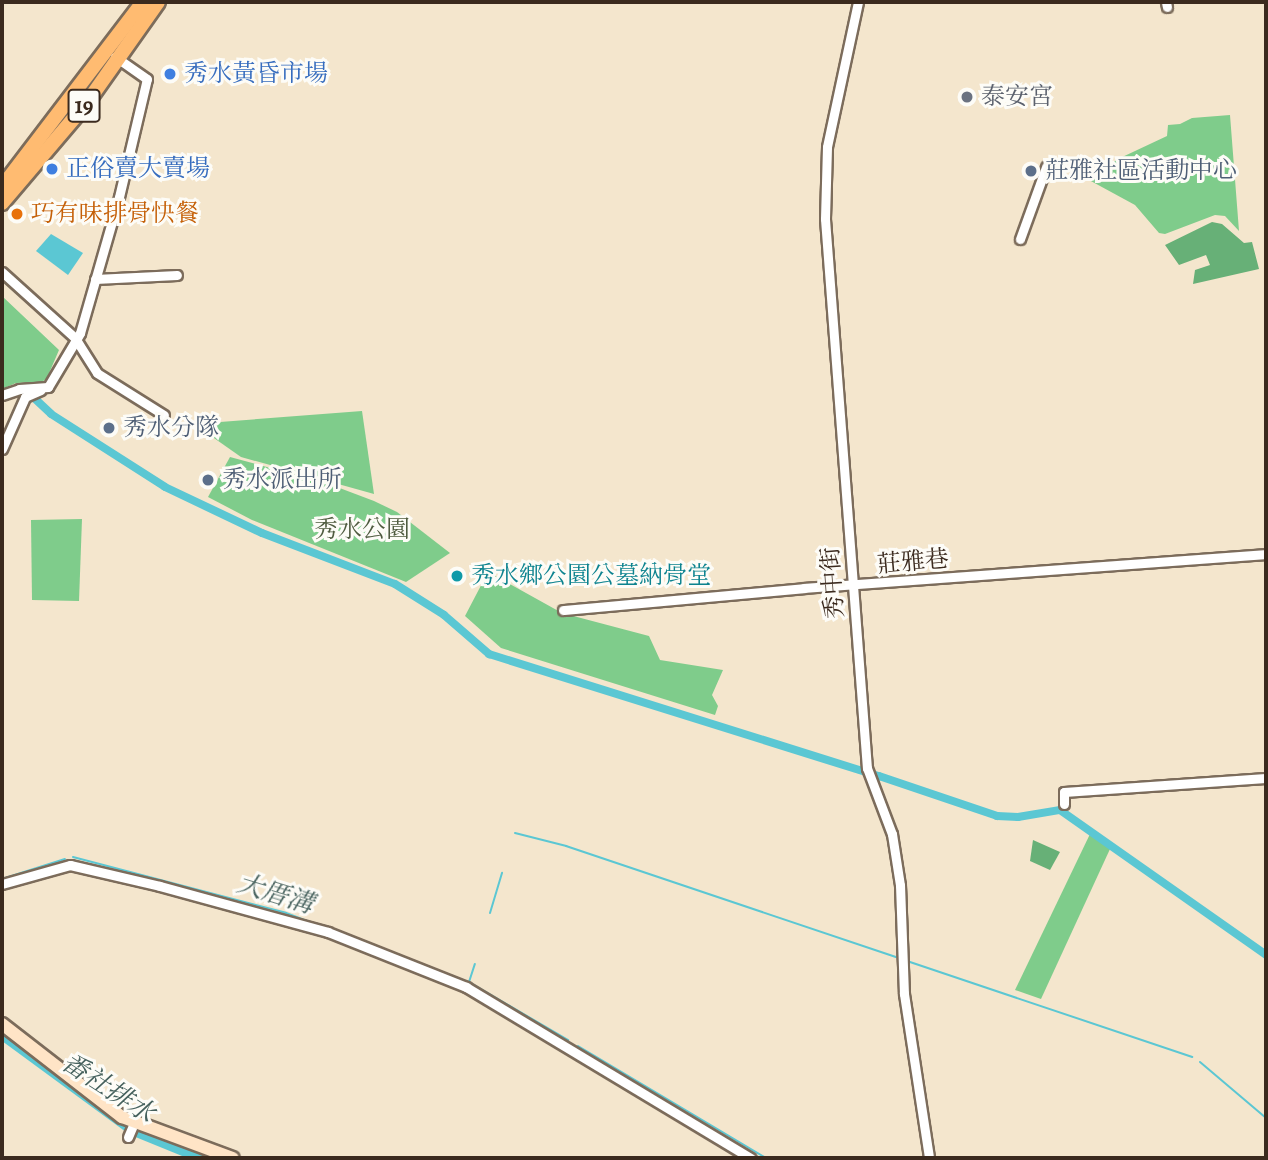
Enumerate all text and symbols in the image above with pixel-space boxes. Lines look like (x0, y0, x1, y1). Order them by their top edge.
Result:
place label: 秀水黃昏市場 (184, 60, 328, 88)
marker: 秀水黃昏市場 (162, 66, 178, 82)
place label: 泰安宮 (981, 83, 1053, 111)
road number: 19 (66, 86, 102, 125)
marker: 泰安宮 (959, 89, 975, 105)
place label: 正俗賣大賣場 (66, 155, 210, 183)
place label: 莊雅社區活動中心 (1045, 157, 1237, 185)
marker: 正俗賣大賣場 (44, 161, 60, 177)
marker: 莊雅社區活動中心 (1023, 163, 1039, 179)
place label: 巧有味排骨快餐 (31, 200, 199, 228)
marker: 巧有味排骨快餐 (9, 206, 25, 222)
place label: 秀水分隊 (123, 414, 219, 442)
marker: 秀水分隊 (101, 420, 117, 436)
place label: 秀水派出所 (222, 466, 342, 494)
marker: 秀水派出所 (200, 472, 216, 488)
park label: 秀水公園 (314, 516, 410, 544)
street label: 莊雅巷 (876, 545, 950, 579)
street label: 秀中街 (816, 546, 850, 620)
place label: 秀水鄉公園公墓納骨堂 (471, 562, 711, 590)
marker: 秀水鄉公園公墓納骨堂 (449, 568, 465, 584)
water label: 大厝溝 (233, 868, 317, 920)
water label: 番社排水 (56, 1047, 160, 1129)

